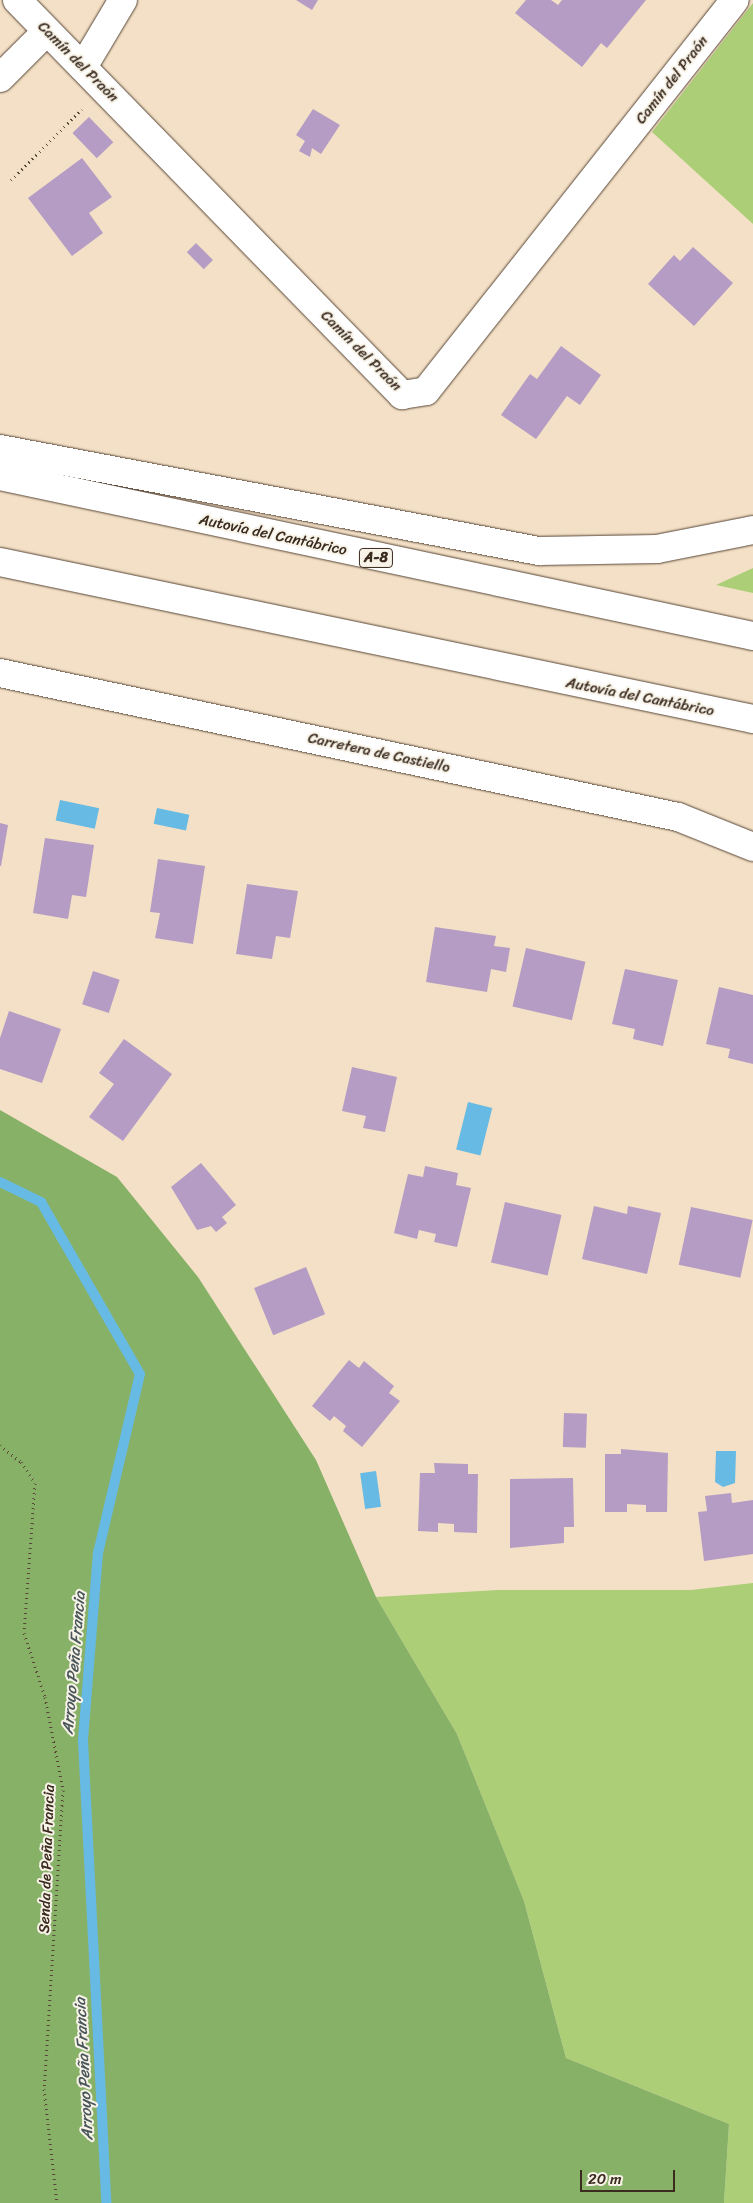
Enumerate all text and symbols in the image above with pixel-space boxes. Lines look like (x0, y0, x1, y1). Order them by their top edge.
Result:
street label: Camín del Praón (34, 18, 122, 106)
street label: Camín del Praón (632, 32, 712, 128)
street label: Camín del Praón (317, 307, 405, 395)
street label: Autovía del Cantábrico (197, 511, 349, 559)
road number: A-8 (358, 546, 394, 570)
street label: Autovía del Cantábrico (564, 674, 716, 720)
street label: Carretera de Castiello (306, 729, 452, 777)
water label: Arroyo Peña Francia (58, 1591, 90, 1735)
street label: Senda de Peña Francia (35, 1784, 59, 1934)
water label: Arroyo Peña Francia (71, 1997, 97, 2141)
scale bar (583, 2160, 678, 2192)
text: 20 m (588, 2166, 622, 2192)

